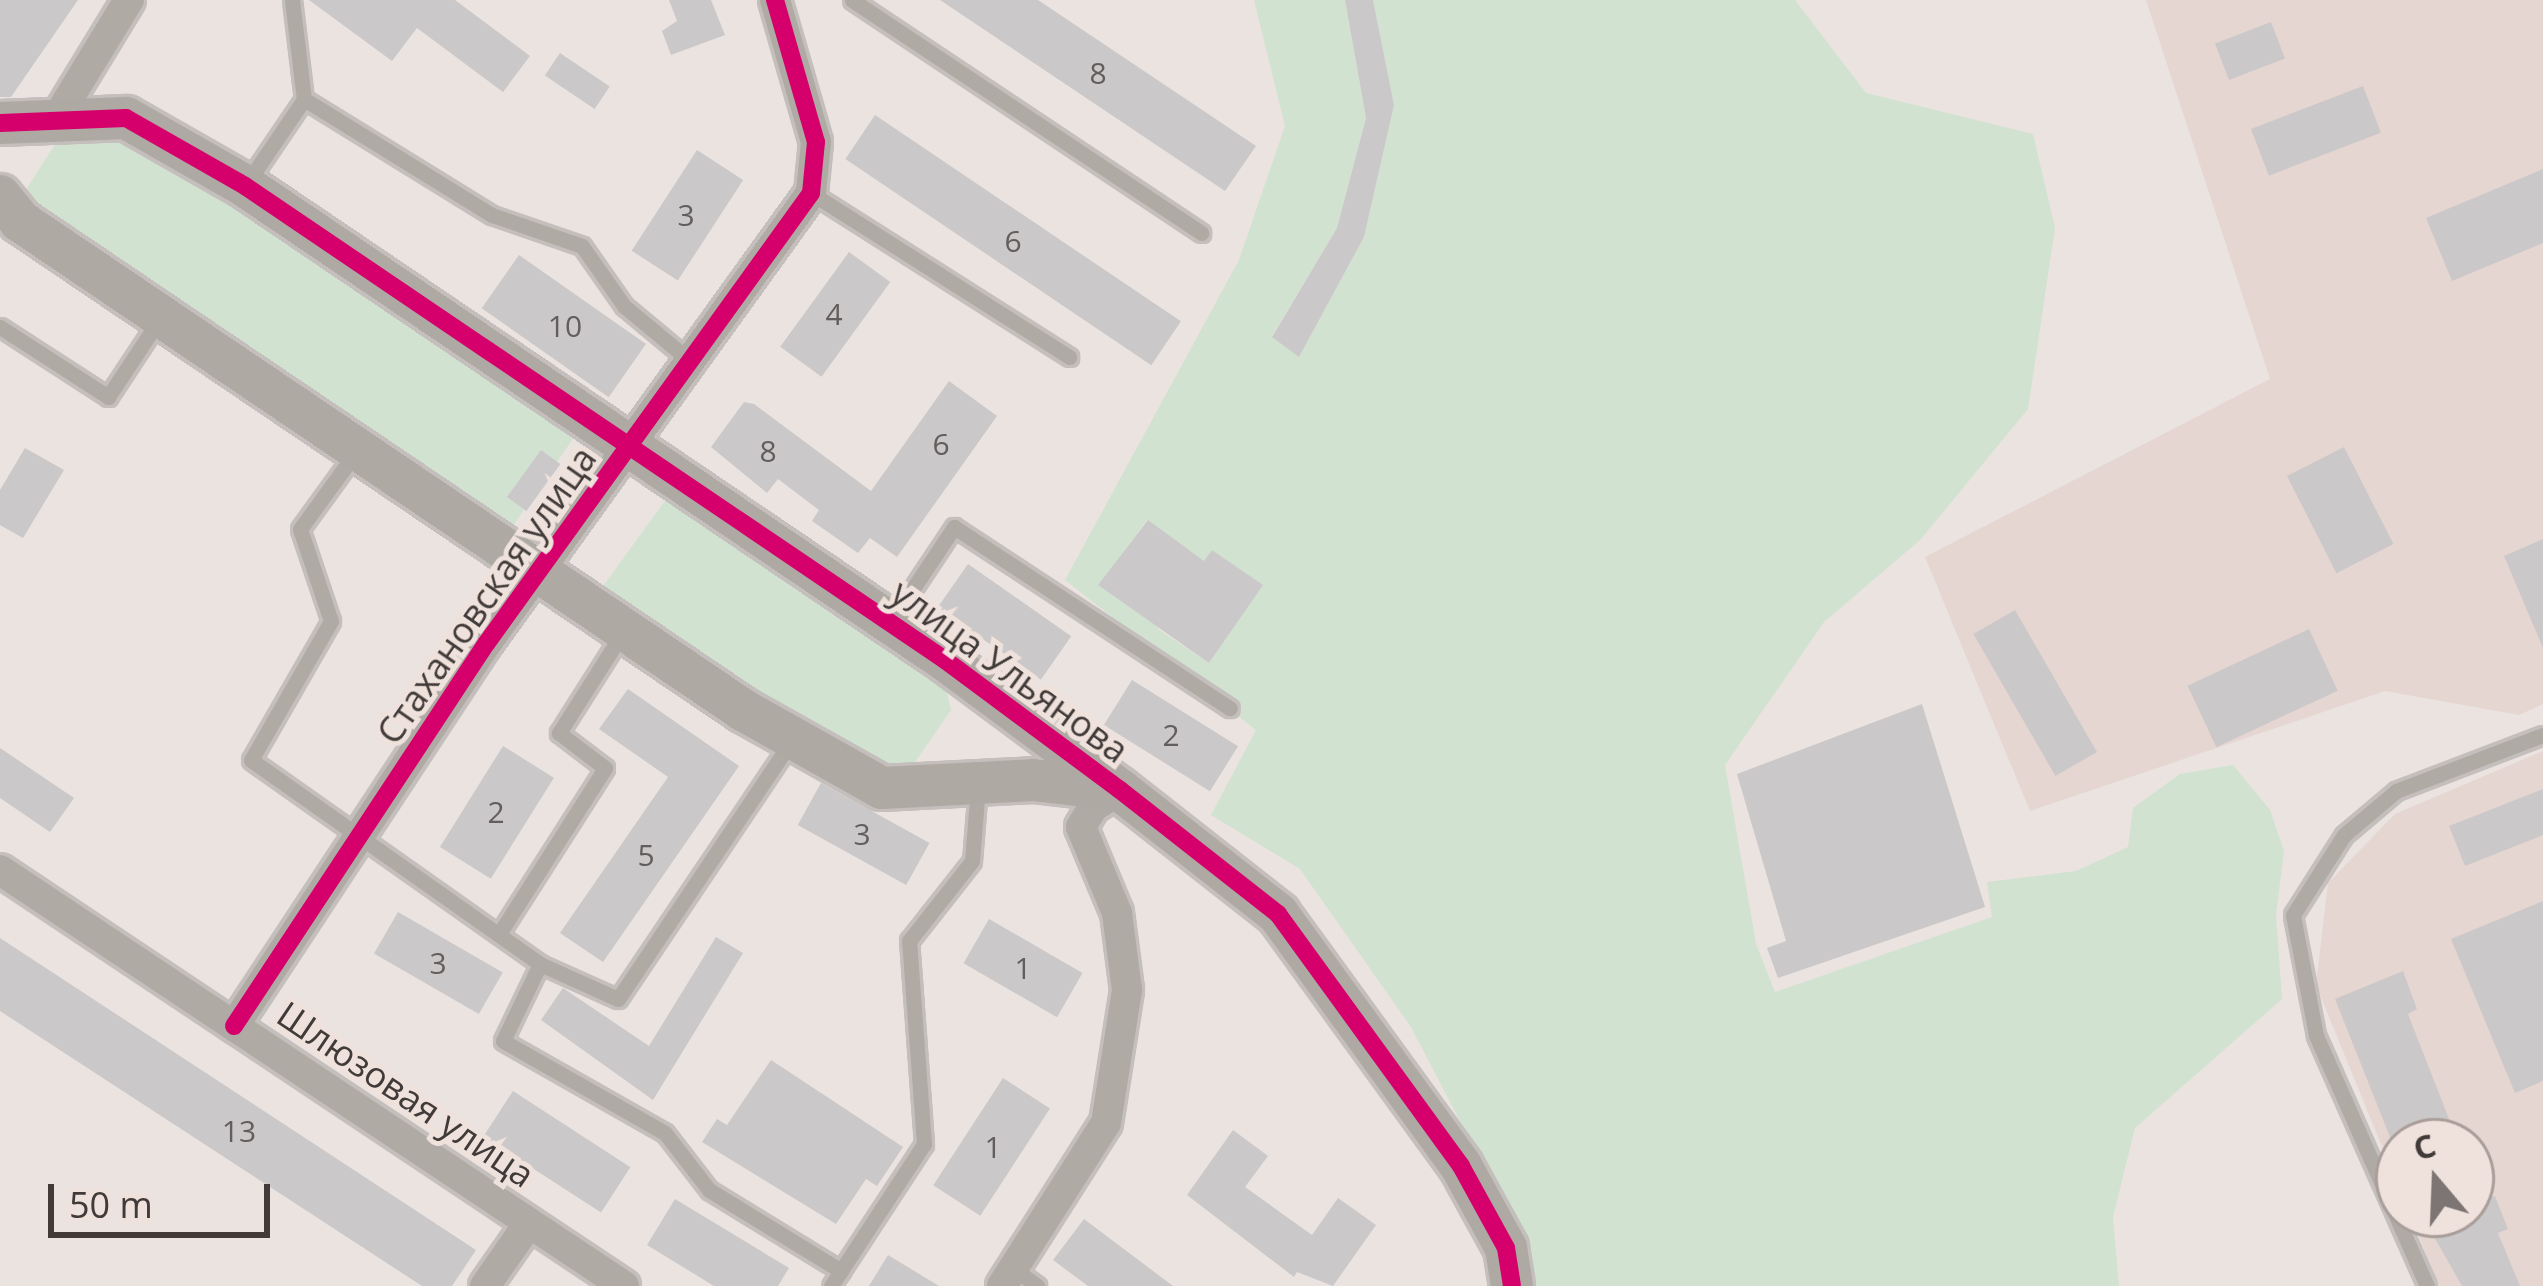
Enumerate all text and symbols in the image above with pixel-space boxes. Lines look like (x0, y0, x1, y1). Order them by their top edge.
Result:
house number: 8 (1089, 55, 1107, 91)
house number: 3 (677, 197, 695, 233)
house number: 6 (1004, 223, 1022, 259)
house number: 4 (825, 296, 843, 332)
house number: 10 (548, 308, 582, 344)
house number: 6 (932, 426, 950, 462)
house number: 8 (759, 433, 777, 469)
street label: Стахановская улица (367, 438, 605, 752)
street label: улица Ульянова (883, 570, 1137, 772)
house number: 2 (1162, 717, 1180, 753)
house number: 2 (487, 794, 505, 830)
house number: 3 (853, 816, 871, 852)
house number: 5 (637, 837, 655, 873)
house number: 3 (429, 945, 447, 981)
house number: 1 (1014, 950, 1032, 986)
street label: Шлюзовая улица (269, 992, 543, 1196)
house number: 13 (222, 1113, 256, 1149)
north arrow (2375, 1118, 2495, 1238)
text: С (2407, 1122, 2441, 1171)
house number: 1 (984, 1129, 1002, 1165)
scale bar (54, 1160, 276, 1234)
text: 50 m (69, 1180, 153, 1229)

